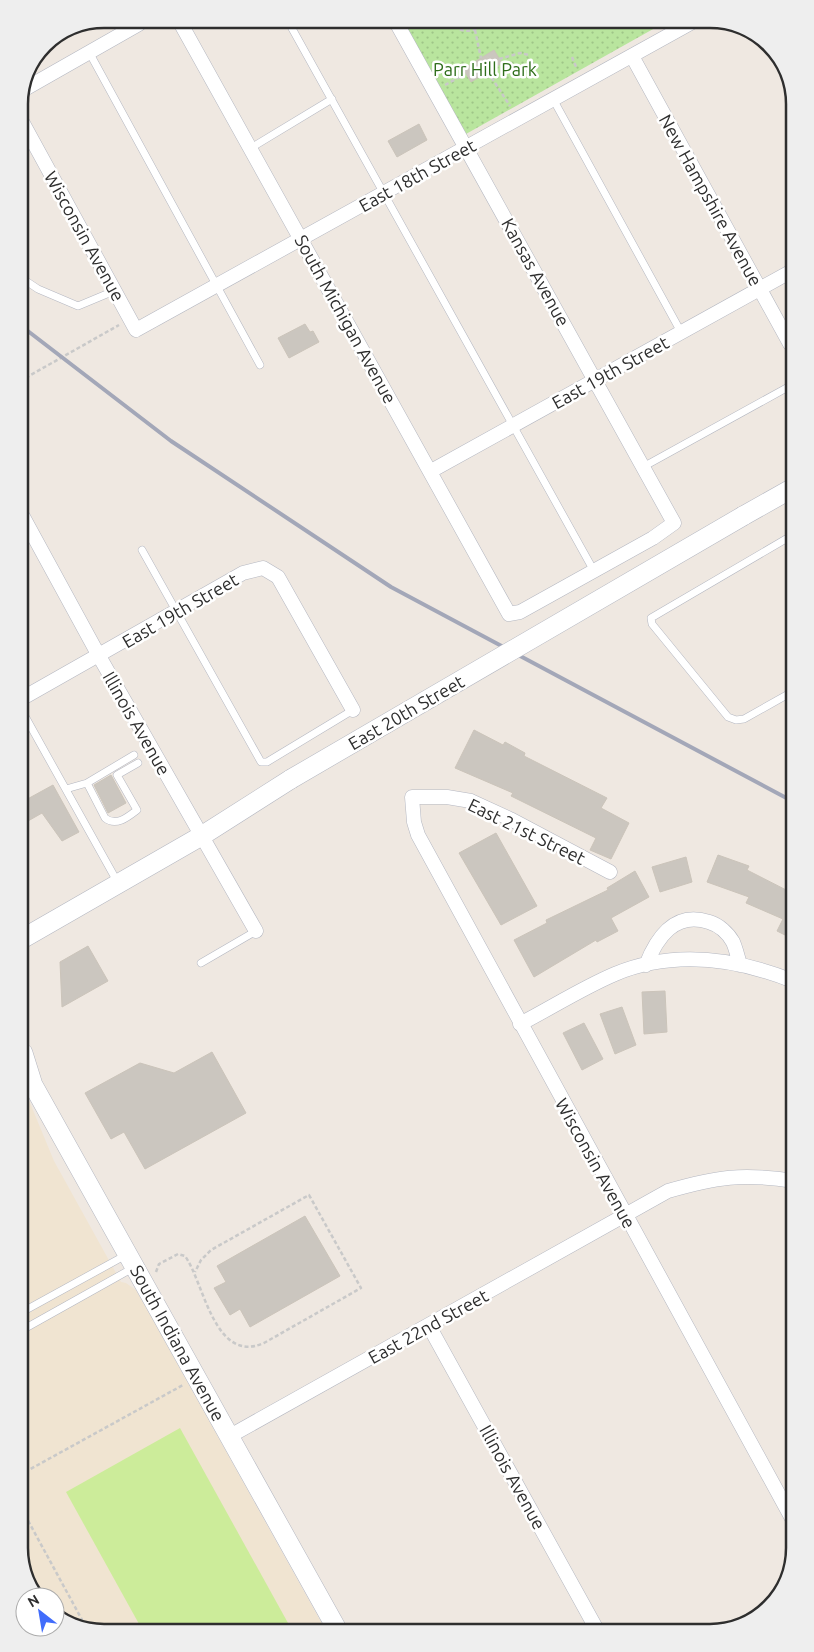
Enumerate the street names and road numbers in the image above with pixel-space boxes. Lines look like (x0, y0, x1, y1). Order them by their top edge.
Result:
street label: New Hampshire Avenue (656, 111, 766, 289)
street label: East 18th Street (355, 135, 479, 215)
street label: Wisconsin Avenue (41, 167, 129, 305)
street label: Kansas Avenue (498, 215, 574, 329)
street label: South Michigan Avenue (291, 231, 401, 407)
street label: East 19th Street (548, 332, 672, 412)
street label: East 19th Street (119, 569, 241, 651)
street label: Illinois Avenue (99, 668, 175, 778)
street label: East 20th Street (345, 671, 467, 753)
street label: East 21st Street (465, 794, 589, 868)
street label: Wisconsin Avenue (552, 1094, 640, 1232)
street label: South Indiana Avenue (127, 1262, 229, 1424)
street label: East 22nd Street (365, 1285, 491, 1367)
street label: Illinois Avenue (476, 1421, 550, 1533)

